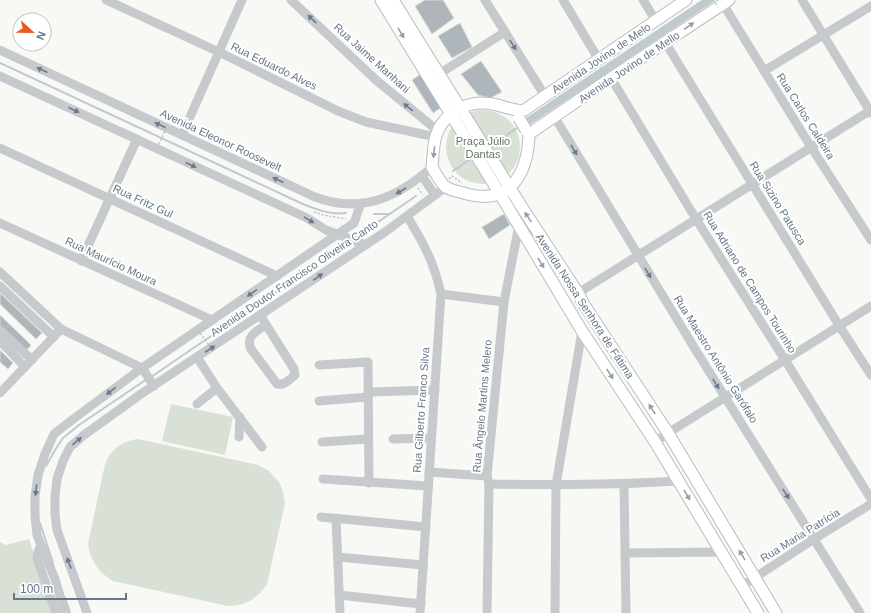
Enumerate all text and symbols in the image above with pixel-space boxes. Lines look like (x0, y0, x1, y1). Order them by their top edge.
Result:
north arrow (12, 12, 52, 52)
one-way arrow (307, 15, 317, 24)
street label: Avenida Jovino de Melo (549, 20, 653, 96)
street label: Rua Jaime Manhani (332, 21, 412, 95)
one-way arrow (684, 22, 694, 30)
one-way arrow (398, 27, 405, 39)
street label: Avenida Jovino de Mello (576, 29, 682, 105)
text: N (34, 30, 48, 42)
street label: Rua Eduardo Alves (229, 40, 319, 92)
one-way arrow (509, 40, 517, 50)
one-way arrow (37, 67, 48, 73)
street label: Rua Carlos Caldeira (775, 71, 838, 162)
one-way arrow (403, 102, 414, 111)
one-way arrow (68, 107, 79, 113)
street label: Avenida Eleonor Roosevelt (158, 107, 284, 173)
one-way arrow (154, 121, 166, 127)
park label: Praça Júlio Dantas (456, 135, 510, 160)
one-way arrow (570, 144, 577, 156)
one-way arrow (431, 146, 437, 158)
street label: Rua Sizino Patusca (747, 159, 809, 248)
one-way arrow (186, 162, 197, 168)
one-way arrow (272, 177, 284, 183)
street label: Rua Fritz Gul (111, 182, 175, 220)
one-way arrow (395, 187, 407, 194)
street label: Rua Adriano de Campos Tourinho (701, 209, 799, 355)
one-way arrow (524, 212, 532, 223)
street label: Avenida Doutor Francisco Oliveira Canto (208, 217, 380, 339)
one-way arrow (303, 217, 315, 224)
street label: Avenida Nossa Senhora de Fátima (534, 231, 637, 381)
street label: Rua Maurício Moura (63, 235, 159, 288)
one-way arrow (538, 257, 545, 269)
one-way arrow (645, 267, 652, 279)
one-way arrow (312, 273, 324, 280)
one-way arrow (247, 289, 257, 297)
street label: Rua Maestro Antônio Garófalo (672, 293, 760, 425)
street label: Rua Ângelo Martins Melero (470, 339, 494, 473)
one-way arrow (205, 345, 215, 353)
street label: Rua Gilberto Franco Silva (411, 346, 431, 473)
one-way arrow (606, 368, 614, 379)
one-way arrow (713, 378, 720, 390)
one-way arrow (105, 387, 116, 395)
one-way arrow (648, 403, 656, 414)
one-way arrow (71, 437, 82, 446)
one-way arrow (33, 484, 39, 496)
one-way arrow (782, 489, 790, 499)
one-way arrow (683, 490, 691, 500)
street label: Rua Maria Patrícia (758, 505, 843, 564)
one-way arrow (738, 550, 746, 560)
one-way arrow (66, 556, 72, 568)
scale bar (14, 575, 126, 601)
text: 100 m (20, 582, 53, 596)

